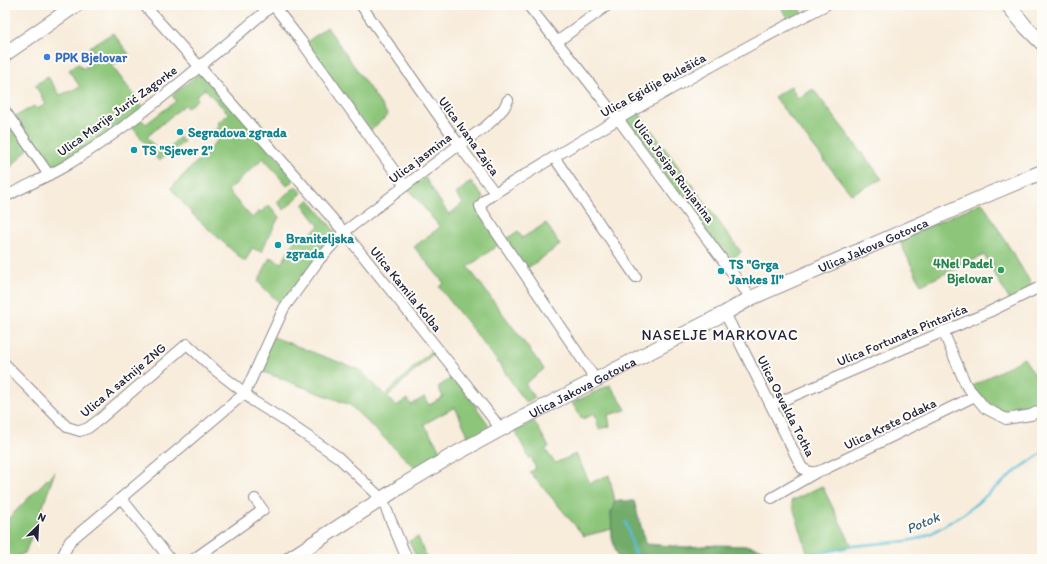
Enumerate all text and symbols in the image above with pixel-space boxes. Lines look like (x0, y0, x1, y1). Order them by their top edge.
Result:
place label: PPK Bjelovar (55, 50, 128, 66)
street label: Ulica Egidije Bulešića (598, 50, 709, 120)
marker: PPK Bjelovar (42, 52, 52, 62)
street label: Ulica Marije Jurić Zagorke (54, 62, 180, 160)
street label: Ulica Ivana Zajca (435, 94, 503, 179)
street label: Ulica Josipa Runjanina (630, 116, 718, 226)
place label: Segradova zgrada (188, 125, 287, 141)
marker: Segradova zgrada (175, 127, 185, 137)
street label: Ulica jasmina (386, 129, 455, 186)
place label: TS "Sjever 2" (141, 143, 213, 159)
marker: TS "Sjever 2" (129, 145, 139, 155)
street label: Ulica Jakova Gotovca (816, 214, 931, 275)
place label: Braniteljska zgrada (286, 231, 354, 262)
marker: Braniteljska zgrada (273, 240, 283, 250)
street label: Ulica Kamila Kolba (367, 243, 445, 335)
place label: 4Nel Padel Bjelovar (933, 256, 994, 287)
place label: TS "Grga Jankes II" (728, 257, 784, 287)
marker: 4Nel Padel Bjelovar (996, 265, 1006, 275)
marker: TS "Grga Jankes II" (716, 266, 726, 276)
street label: Ulica Fortunata Pintarića (835, 301, 970, 369)
district label: NASELJE MARKOVAC (641, 326, 799, 344)
street label: Ulica A satnije ZNG (77, 340, 169, 420)
street label: Ulica Jakova Gotovca (526, 353, 639, 421)
street label: Ulica Osvalda Totha (754, 353, 818, 459)
street label: Ulica Krste Odaka (842, 395, 939, 453)
north arrow (18, 506, 58, 546)
water label: Potok (904, 508, 943, 538)
text: N (36, 510, 48, 525)

